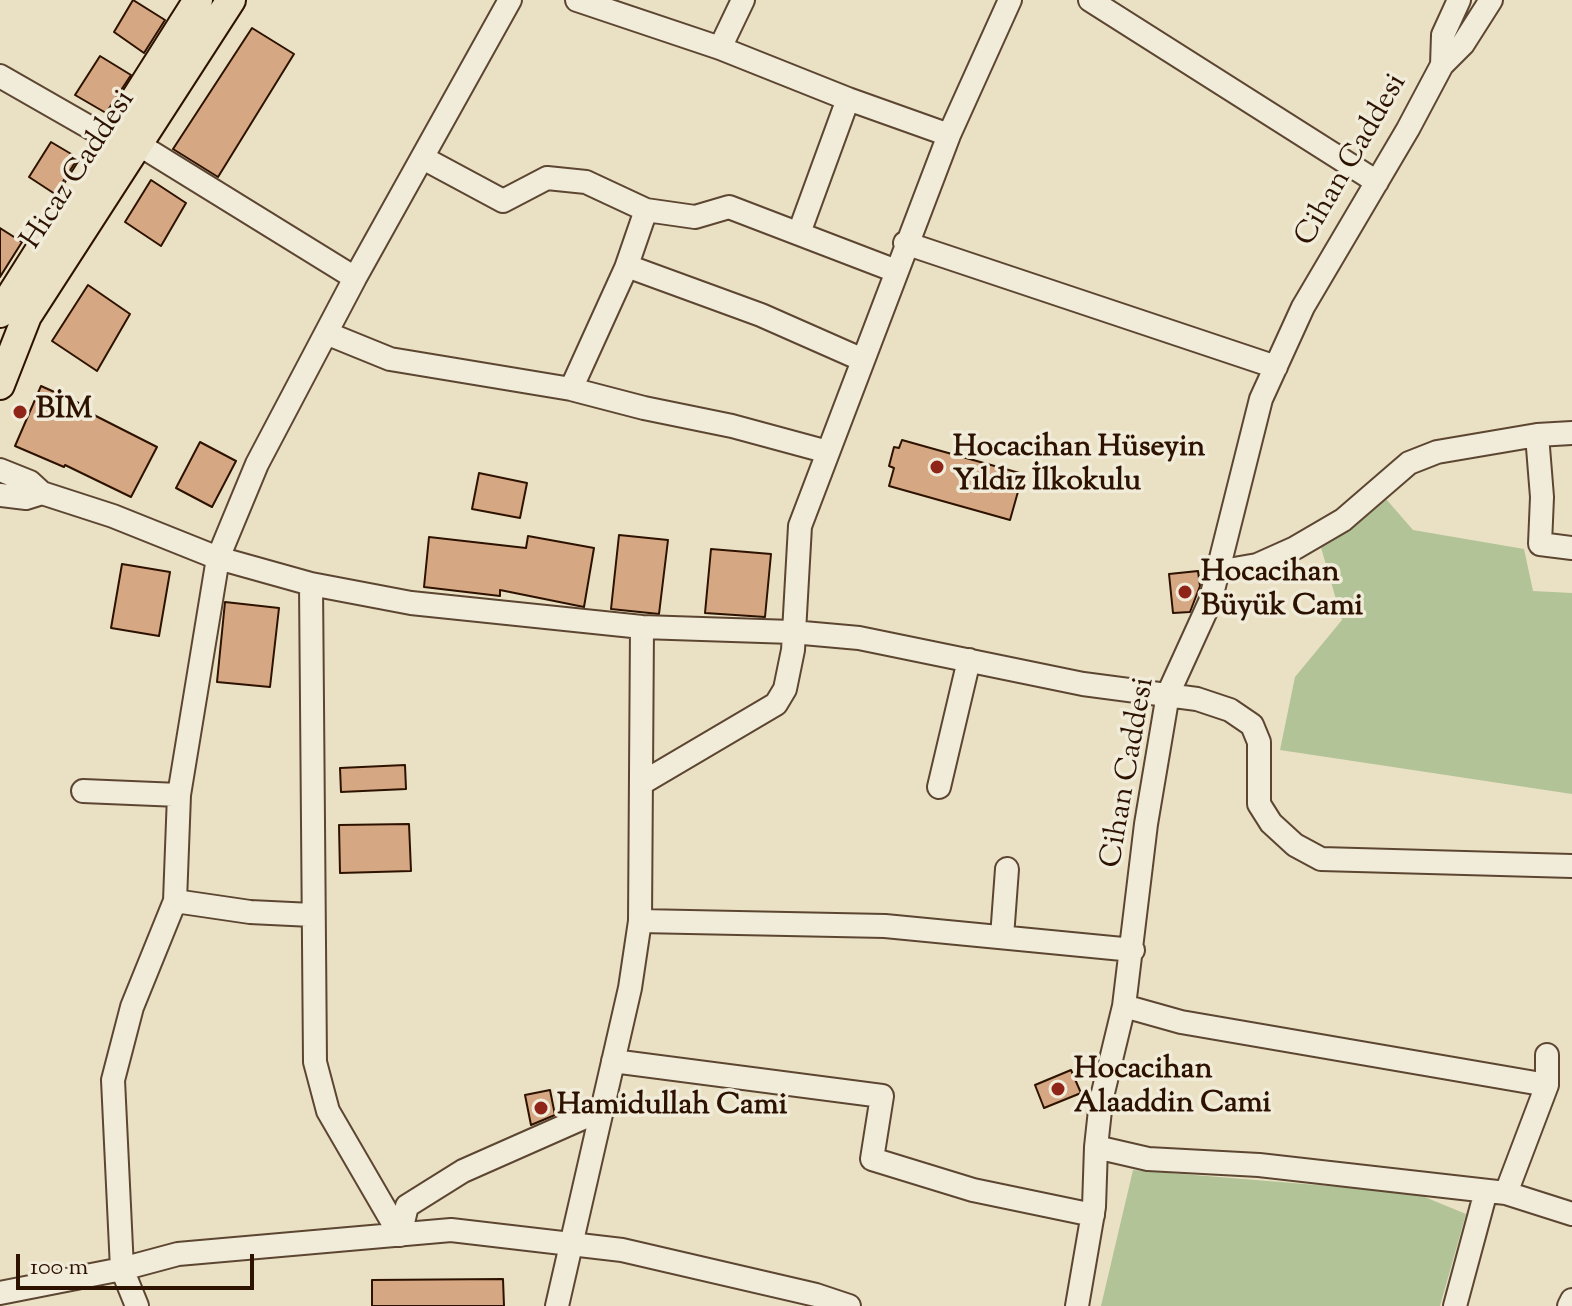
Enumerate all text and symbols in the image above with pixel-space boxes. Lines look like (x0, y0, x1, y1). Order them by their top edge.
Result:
street label: Cihan Caddesi (1289, 69, 1417, 253)
street label: Hicaz Caddesi (15, 85, 145, 257)
place label: BİM (36, 394, 92, 430)
marker: BİM (11, 403, 29, 421)
place label: Hocacihan Hüseyin Yıldız İlkokulu (953, 432, 1205, 502)
marker: Hocacihan Hüseyin Yıldız İlkokulu (928, 458, 946, 476)
place label: Hocacihan Büyük Cami (1201, 557, 1363, 628)
marker: Hocacihan Büyük Cami (1176, 583, 1194, 601)
street label: Cihan Caddesi (1096, 675, 1164, 871)
place label: Hocacihan Alaaddin Cami (1074, 1054, 1271, 1124)
marker: Hocacihan Alaaddin Cami (1049, 1080, 1067, 1098)
place label: Hamidullah Cami (557, 1090, 787, 1126)
marker: Hamidullah Cami (532, 1099, 550, 1117)
scale bar (20, 1238, 258, 1288)
text: 100 m (30, 1251, 88, 1285)

